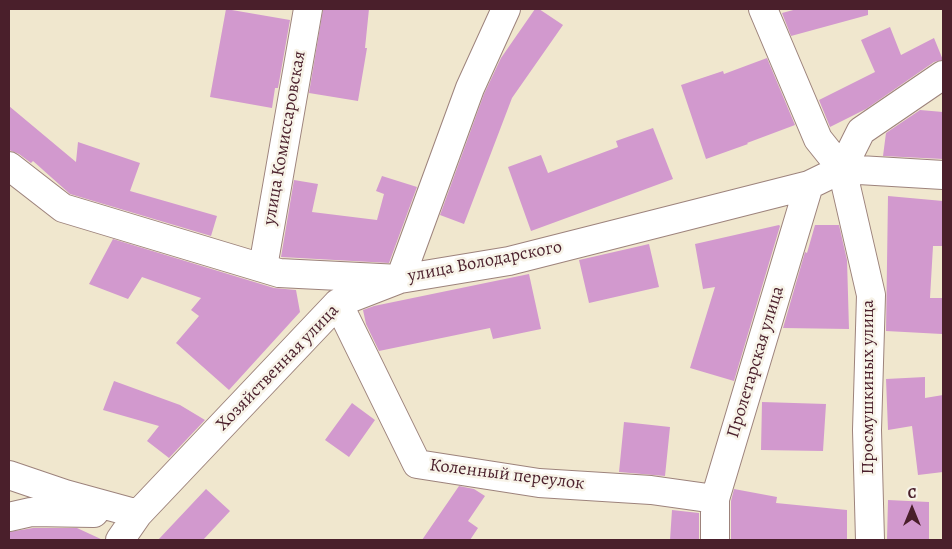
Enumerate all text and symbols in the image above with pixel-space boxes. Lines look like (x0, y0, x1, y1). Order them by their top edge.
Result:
street label: улица Комиссаровская (259, 49, 311, 227)
street label: улица Володарского (406, 236, 564, 288)
street label: Пролетарская улица (723, 284, 789, 440)
street label: Хозяйственная улица (212, 300, 344, 436)
street label: Просмушкиных улица (858, 300, 880, 474)
street label: Коленный переулок (428, 455, 586, 495)
north arrow (887, 484, 937, 534)
text: С (908, 484, 916, 503)

